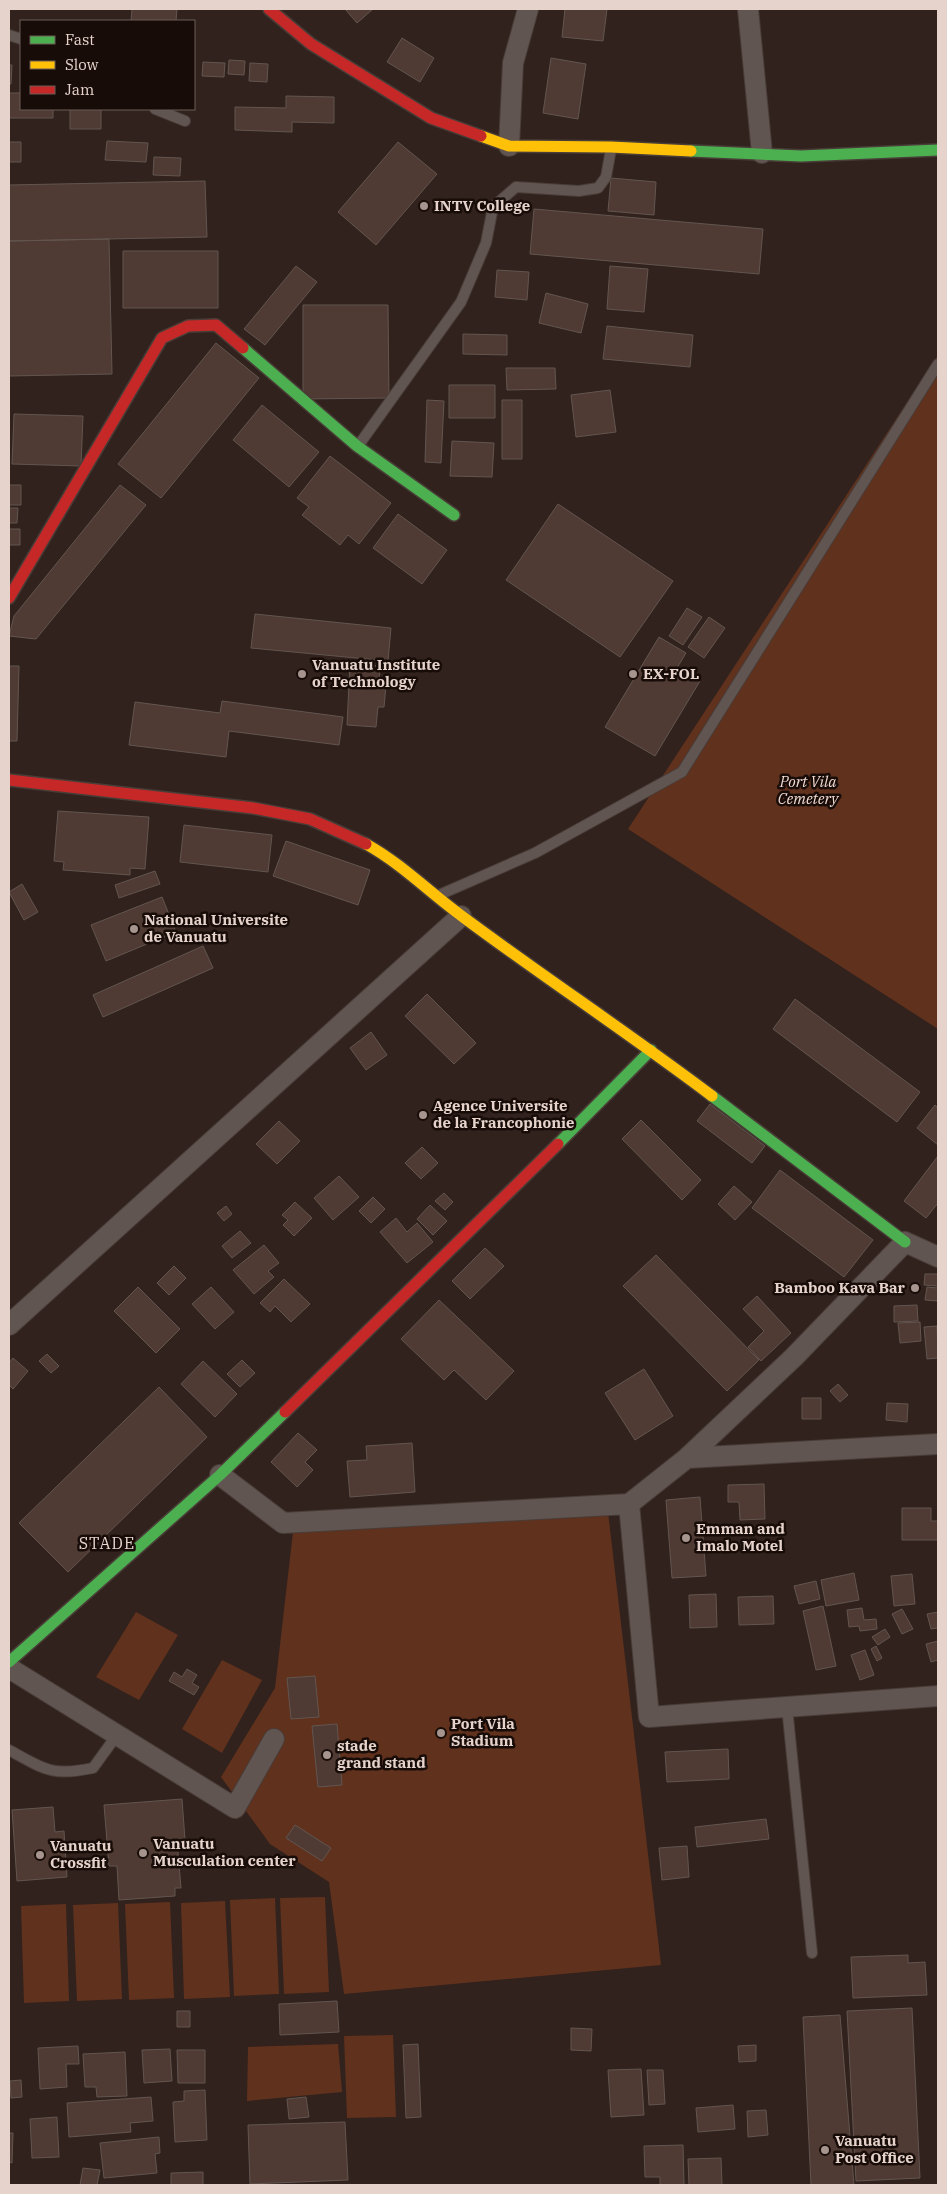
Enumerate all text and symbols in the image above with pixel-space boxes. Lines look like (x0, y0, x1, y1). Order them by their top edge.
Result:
legend (20, 20, 195, 110)
text: Fast (65, 30, 95, 49)
text: Slow (65, 55, 99, 74)
text: Jam (65, 80, 94, 99)
place label: INTV College (434, 196, 530, 215)
marker: INTV College (418, 200, 430, 212)
place label: Vanuatu Institute of Technology (312, 655, 440, 691)
place label: EX-FOL (643, 664, 699, 683)
marker: Vanuatu Institute of Technology (296, 668, 308, 680)
marker: EX-FOL (627, 668, 639, 680)
park label: Port Vila Cemetery (778, 772, 839, 808)
place label: National Universite de Vanuatu (144, 910, 288, 946)
marker: National Universite de Vanuatu (128, 923, 140, 935)
place label: Agence Universite de la Francophonie (433, 1096, 575, 1132)
marker: Agence Universite de la Francophonie (417, 1109, 429, 1121)
place label: Bamboo Kava Bar (774, 1278, 906, 1297)
marker: Bamboo Kava Bar (909, 1282, 921, 1294)
place label: Emman and Imalo Motel (696, 1519, 785, 1555)
marker: Emman and Imalo Motel (680, 1532, 692, 1544)
district label: STADE (79, 1533, 135, 1553)
place label: Port Vila Stadium (451, 1714, 515, 1750)
marker: Port Vila Stadium (435, 1727, 447, 1739)
place label: stade grand stand (337, 1736, 426, 1772)
marker: stade grand stand (321, 1749, 333, 1761)
place label: Vanuatu Musculation center (153, 1834, 296, 1870)
place label: Vanuatu Crossfit (50, 1836, 112, 1872)
marker: Vanuatu Musculation center (137, 1847, 149, 1859)
marker: Vanuatu Crossfit (34, 1849, 46, 1861)
place label: Vanuatu Post Office (835, 2131, 914, 2167)
marker: Vanuatu Post Office (819, 2144, 831, 2156)

